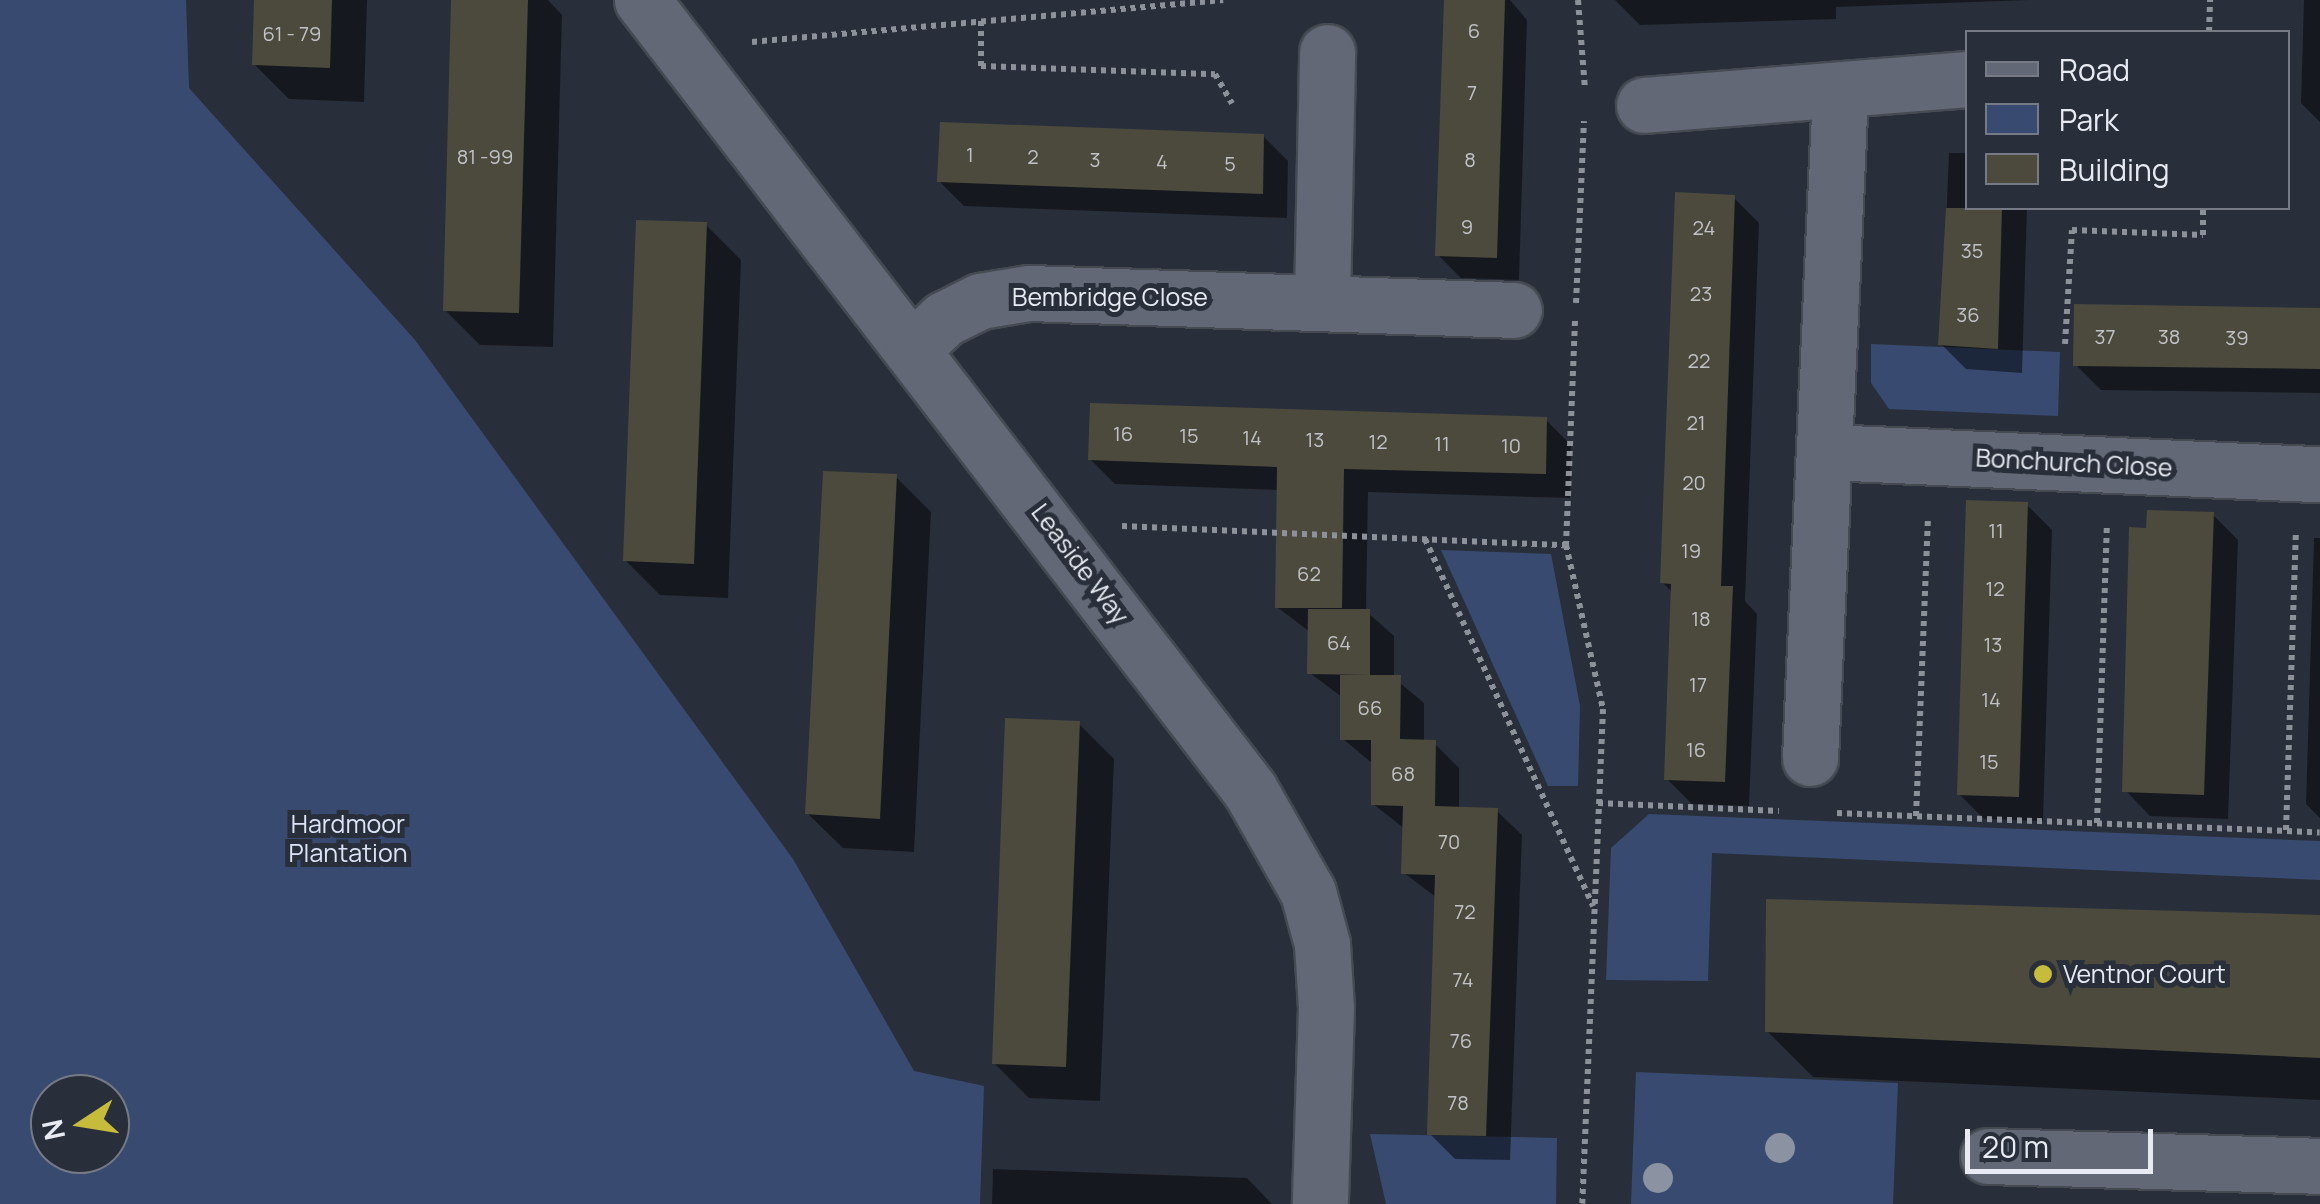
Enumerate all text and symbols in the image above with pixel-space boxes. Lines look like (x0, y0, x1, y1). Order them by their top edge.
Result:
house number: 6 (1468, 18, 1480, 42)
house number: 61 - 79 (263, 21, 321, 45)
legend (1965, 30, 2290, 210)
text: Road (2059, 49, 2130, 90)
house number: 7 (1467, 80, 1477, 104)
text: Park (2059, 99, 2119, 140)
house number: 1 (966, 142, 974, 166)
house number: 81 -99 (457, 144, 513, 168)
house number: 2 (1027, 144, 1039, 168)
house number: 3 (1089, 147, 1101, 171)
house number: 8 (1464, 147, 1476, 171)
house number: 4 (1156, 149, 1168, 173)
text: Building (2059, 149, 2170, 190)
house number: 5 (1224, 151, 1236, 175)
house number: 9 (1461, 214, 1473, 238)
house number: 24 (1693, 215, 1715, 239)
house number: 35 (1961, 238, 1983, 262)
house number: 23 (1690, 281, 1712, 305)
street label: Bembridge Close (1012, 282, 1208, 312)
house number: 36 (1956, 302, 1980, 326)
house number: 37 (2094, 324, 2116, 348)
house number: 38 (2158, 324, 2180, 348)
house number: 39 (2225, 325, 2249, 349)
house number: 22 (1688, 348, 1710, 372)
house number: 21 (1686, 410, 1706, 434)
house number: 16 (1113, 421, 1133, 445)
house number: 15 (1179, 423, 1199, 447)
house number: 14 (1242, 425, 1262, 449)
house number: 13 (1306, 427, 1324, 451)
house number: 12 (1368, 429, 1388, 453)
house number: 11 (1434, 431, 1450, 455)
house number: 10 (1501, 433, 1521, 457)
street label: Bonchurch Close (1975, 443, 2173, 483)
house number: 20 (1682, 470, 1706, 494)
street label: Leaside Way (1025, 498, 1135, 630)
house number: 11 (1988, 518, 2004, 542)
house number: 19 (1681, 538, 1701, 562)
house number: 62 (1297, 561, 1321, 585)
house number: 12 (1985, 576, 2005, 600)
house number: 18 (1691, 606, 1711, 630)
house number: 64 (1327, 630, 1351, 654)
house number: 13 (1984, 632, 2002, 656)
house number: 17 (1689, 672, 1707, 696)
house number: 14 (1981, 687, 2001, 711)
house number: 66 (1358, 695, 1382, 719)
house number: 16 (1686, 737, 1706, 761)
house number: 15 (1979, 749, 1999, 773)
house number: 68 (1391, 761, 1415, 785)
park label: Hardmoor Plantation (288, 810, 408, 869)
house number: 70 (1438, 829, 1460, 853)
house number: 72 (1454, 899, 1476, 923)
place label: Ventnor Court (2063, 959, 2226, 989)
marker: Ventnor Court (2032, 963, 2054, 985)
house number: 74 (1452, 967, 1474, 991)
house number: 76 (1450, 1028, 1472, 1052)
north arrow (30, 1074, 130, 1174)
house number: 78 (1447, 1090, 1469, 1114)
scale bar (1970, 1109, 2158, 1171)
text: N (32, 1116, 73, 1144)
text: 20 m (1982, 1126, 2049, 1167)

